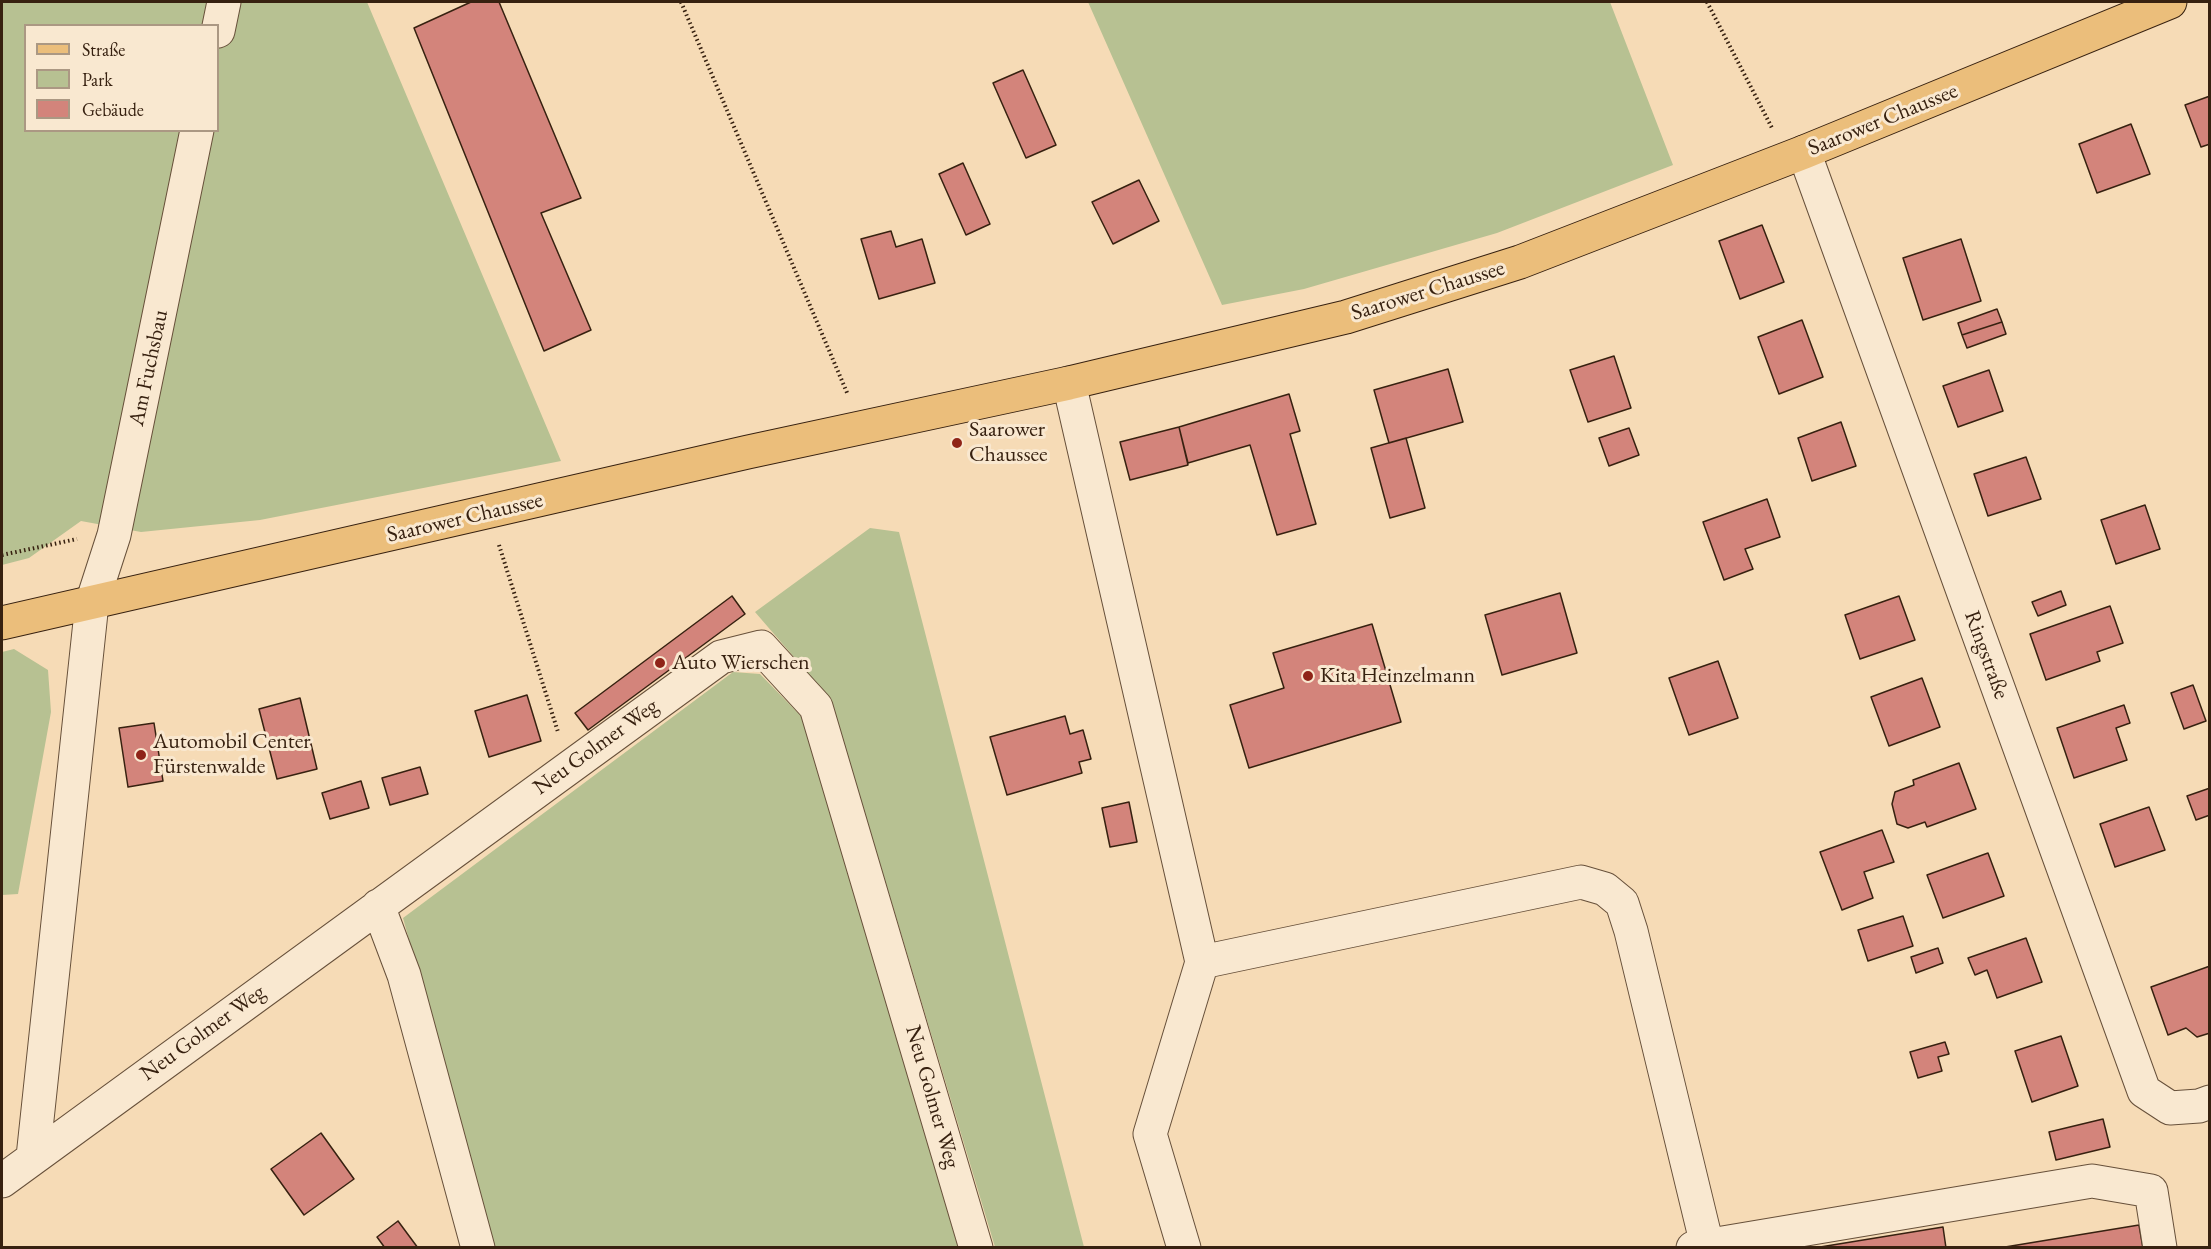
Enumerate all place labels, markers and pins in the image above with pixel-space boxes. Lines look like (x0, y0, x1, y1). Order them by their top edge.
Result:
place label: Saarower Chaussee (969, 417, 1047, 469)
marker: Saarower Chaussee (950, 436, 964, 450)
place label: Auto Wierschen (672, 650, 810, 676)
marker: Auto Wierschen (653, 656, 667, 670)
place label: Kita Heinzelmann (1320, 663, 1475, 689)
marker: Kita Heinzelmann (1301, 669, 1315, 683)
place label: Automobil Center Fürstenwalde (153, 729, 311, 780)
marker: Automobil Center Fürstenwalde (134, 748, 148, 762)

